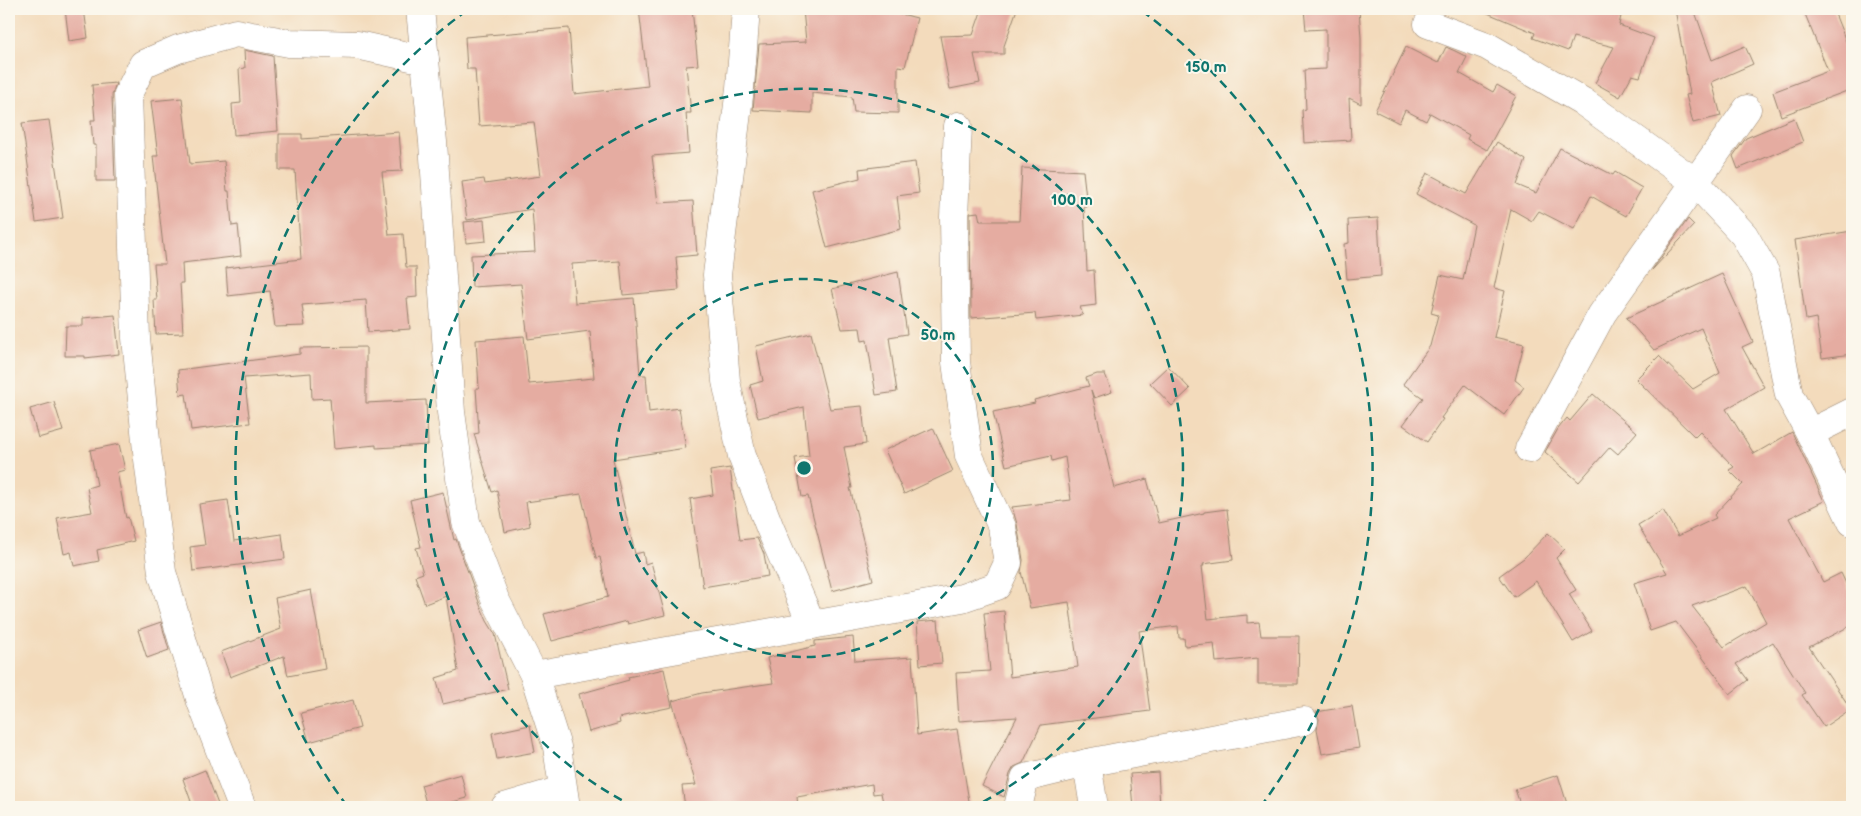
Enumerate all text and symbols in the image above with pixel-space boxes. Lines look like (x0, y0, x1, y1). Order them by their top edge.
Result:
text: 150 m (1185, 58, 1227, 77)
text: 100 m (1051, 191, 1093, 210)
text: 50 m (921, 326, 956, 345)
centre of rings (795, 459, 813, 477)

